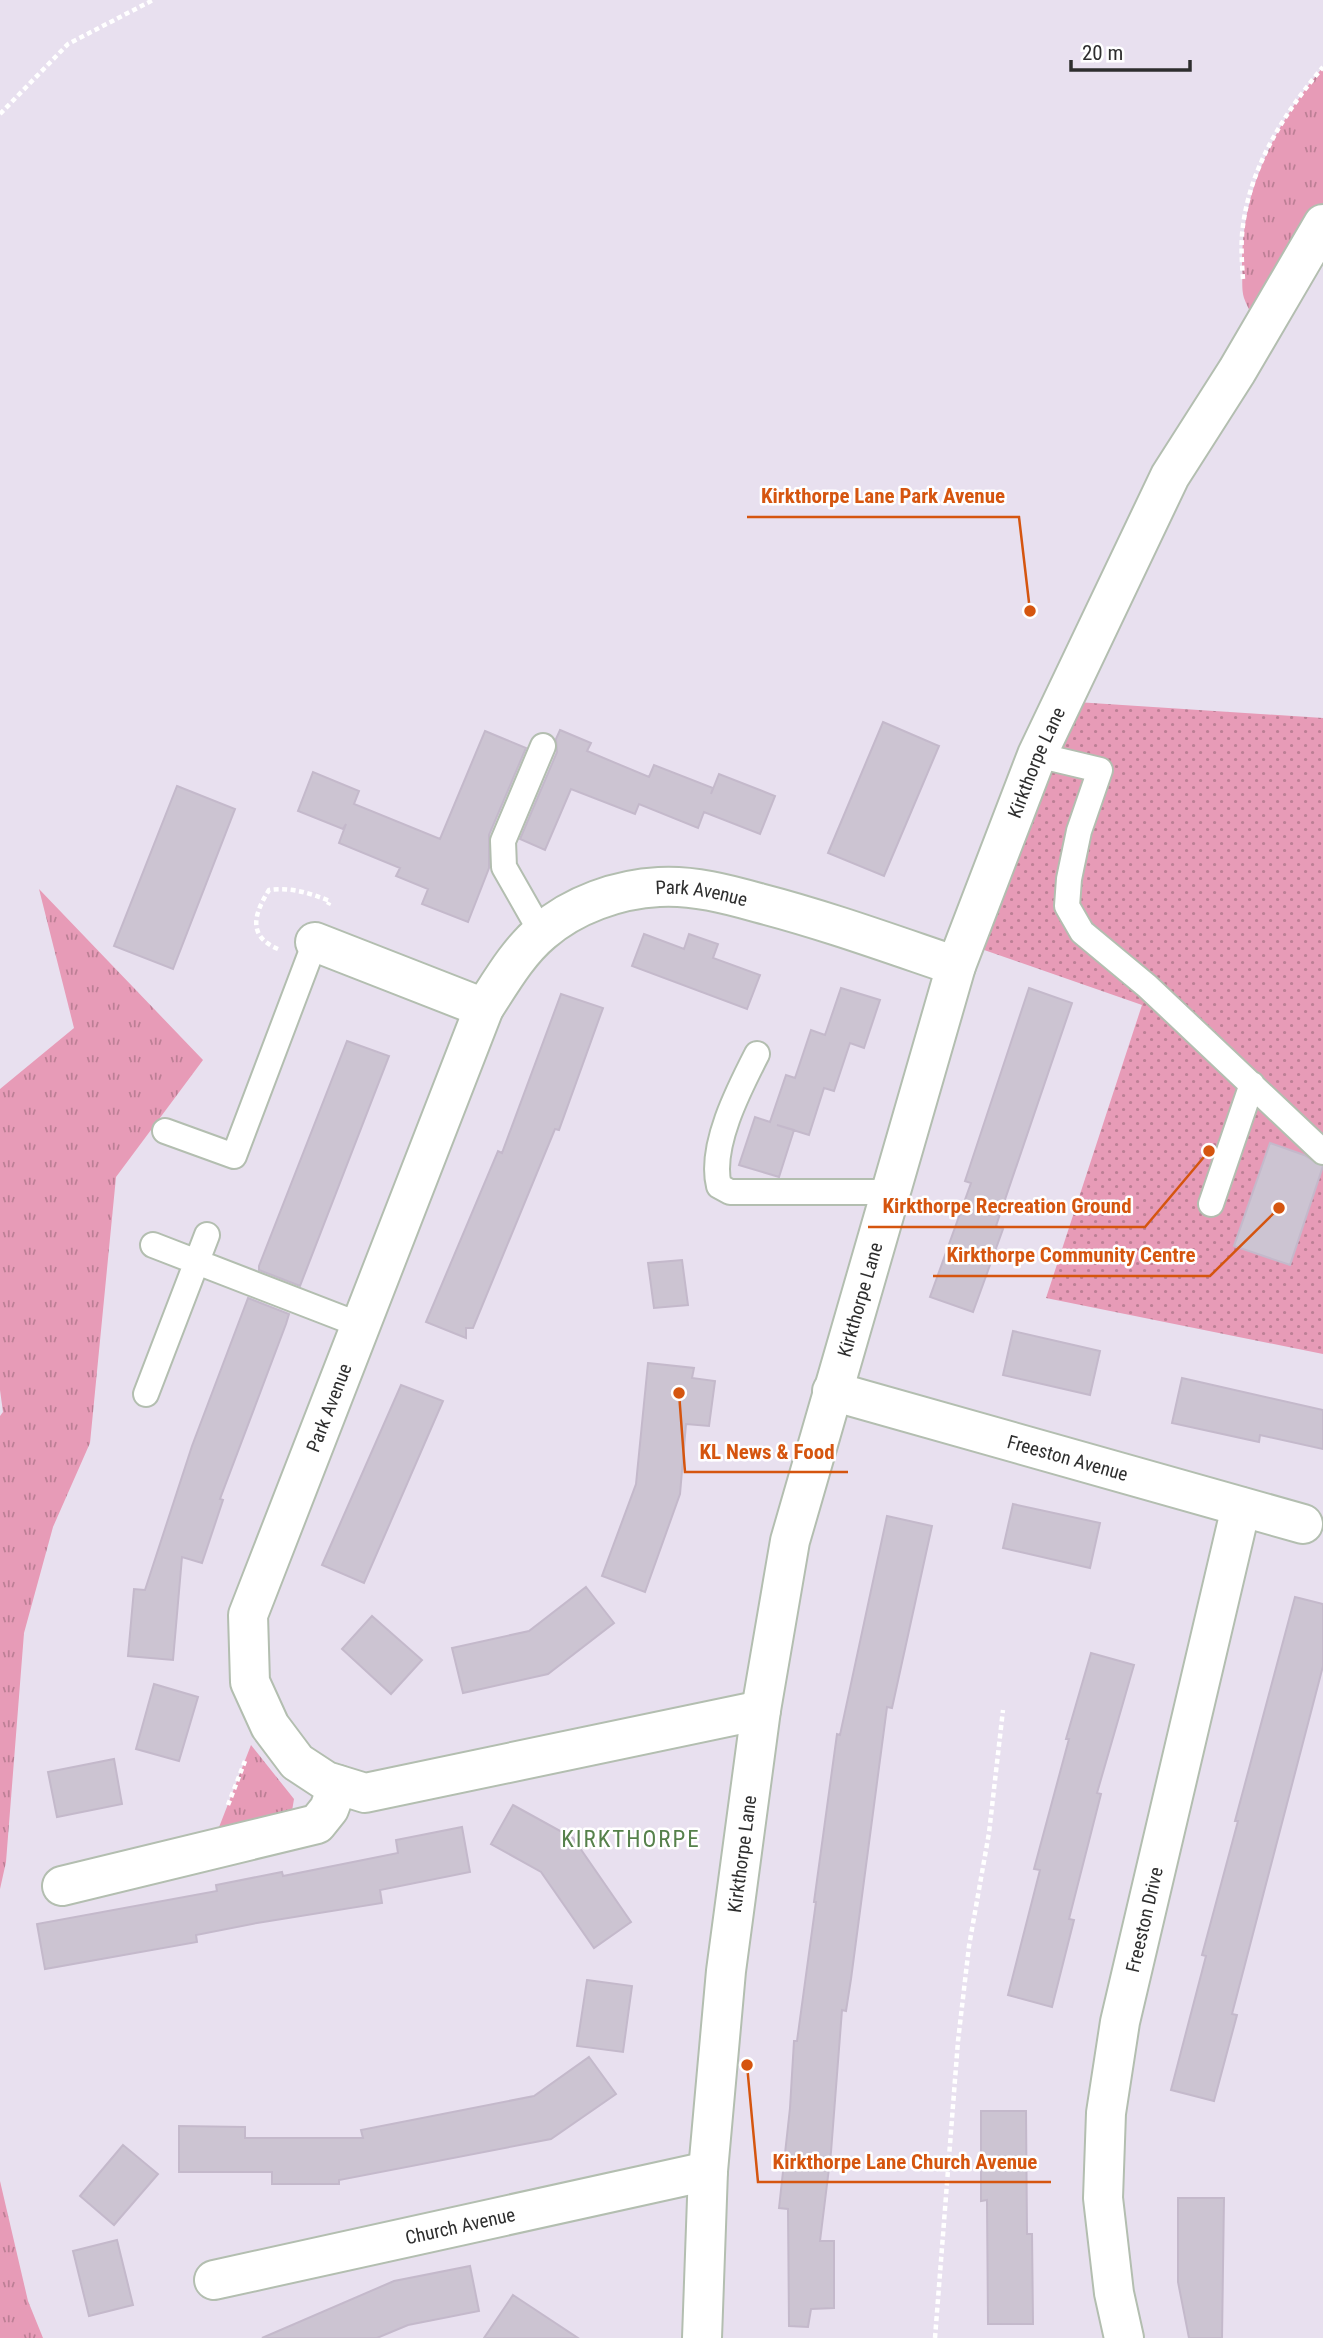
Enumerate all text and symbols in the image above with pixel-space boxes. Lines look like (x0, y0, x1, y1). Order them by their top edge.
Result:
scale bar (1071, 28, 1190, 72)
text: 20 m (1082, 41, 1123, 65)
callout: Kirkthorpe Lane Park Avenue (747, 475, 1019, 517)
text: Kirkthorpe Lane Park Avenue (761, 484, 1005, 508)
street label: Kirkthorpe Lane (1003, 703, 1070, 821)
street label: Park Avenue (655, 876, 750, 911)
callout: Kirkthorpe Recreation Ground (868, 1185, 1145, 1227)
text: Kirkthorpe Recreation Ground (882, 1194, 1132, 1218)
callout: Kirkthorpe Community Centre (933, 1234, 1210, 1276)
street label: Kirkthorpe Lane (833, 1240, 888, 1360)
text: Kirkthorpe Community Centre (946, 1243, 1196, 1267)
street label: Park Avenue (302, 1360, 357, 1455)
callout: KL News & Food (685, 1430, 848, 1472)
street label: Freeston Avenue (1005, 1430, 1131, 1486)
text: KL News & Food (699, 1440, 835, 1464)
street label: Kirkthorpe Lane (723, 1794, 761, 1914)
district label: KIRKTHORPE (561, 1826, 701, 1853)
street label: Freeston Drive (1121, 1865, 1168, 1975)
callout: Kirkthorpe Lane Church Avenue (758, 2140, 1051, 2182)
text: Kirkthorpe Lane Church Avenue (773, 2150, 1037, 2174)
street label: Church Avenue (403, 2203, 517, 2249)

